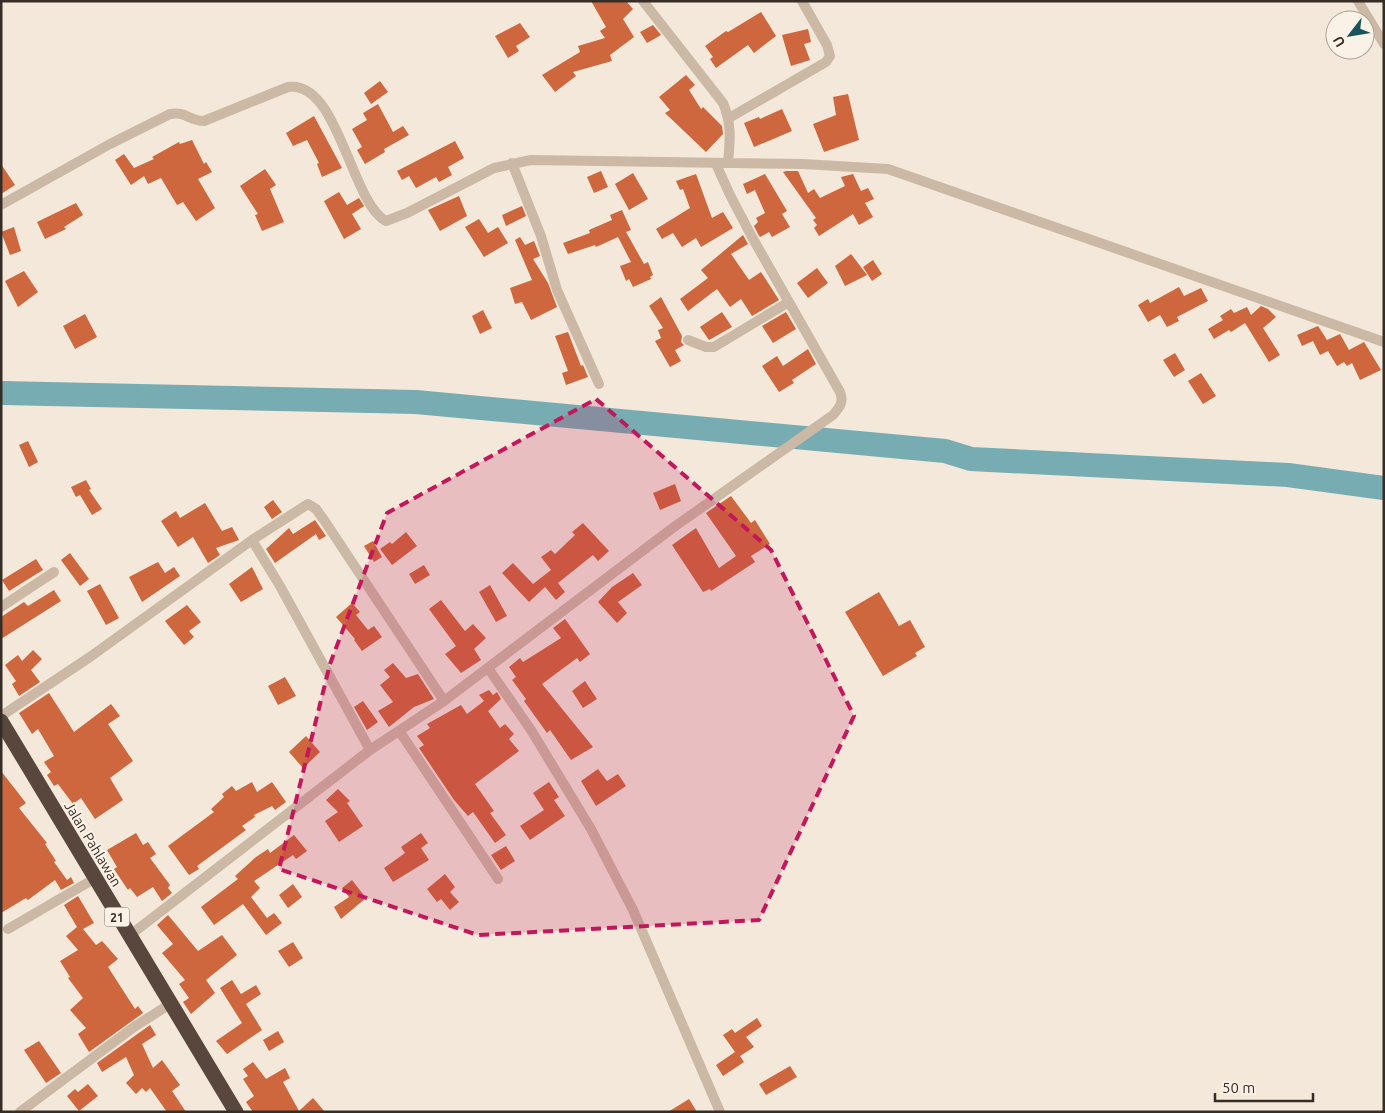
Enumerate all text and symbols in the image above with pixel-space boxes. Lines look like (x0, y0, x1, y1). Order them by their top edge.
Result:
north arrow (1325, 10, 1375, 60)
text: U (1329, 33, 1348, 50)
street label: Jalan Pahlawan (61, 799, 125, 889)
road number: 21 (104, 908, 130, 926)
scale bar (1215, 1070, 1312, 1102)
text: 50 m (1222, 1079, 1255, 1096)

